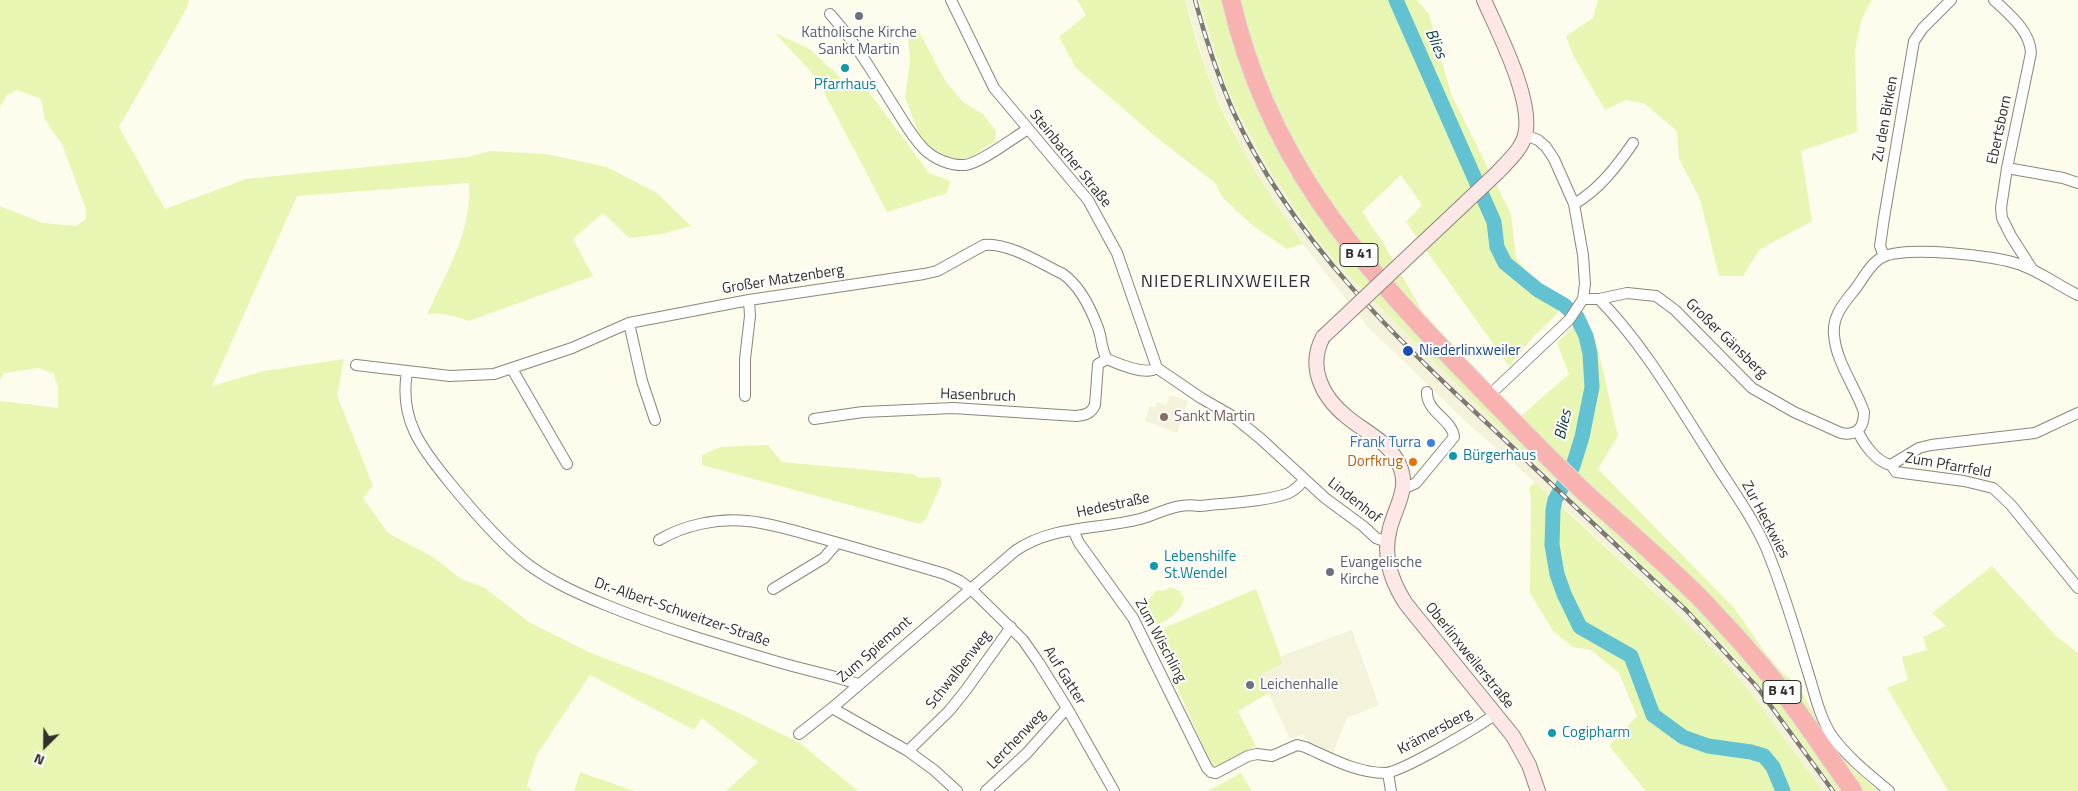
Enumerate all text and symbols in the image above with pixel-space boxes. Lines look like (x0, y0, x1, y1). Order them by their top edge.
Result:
marker: Katholische Kirche Sankt Martin (853, 10, 865, 22)
place label: Katholische Kirche Sankt Martin (801, 24, 917, 59)
water label: Blies (1420, 26, 1450, 62)
marker: Pfarrhaus (839, 62, 851, 74)
street label: Zu den Birken (1870, 75, 1902, 163)
place label: Pfarrhaus (814, 76, 876, 94)
street label: Ebertsborn (1984, 94, 2016, 166)
street label: Steinbacher Straße (1025, 107, 1115, 211)
road number: B 41 (1340, 244, 1378, 266)
street label: Großer Matzenberg (721, 261, 845, 299)
district label: NIEDERLINXWEILER (1139, 272, 1313, 294)
street label: Großer Gänsberg (1681, 295, 1771, 383)
place label: Niederlinxweiler (1419, 342, 1521, 360)
marker: Niederlinxweiler (1401, 344, 1415, 358)
street label: Hasenbruch (940, 386, 1016, 406)
place label: Sankt Martin (1174, 408, 1255, 426)
water label: Blies (1551, 408, 1577, 442)
marker: Sankt Martin (1158, 411, 1170, 423)
place label: Frank Turra (1350, 434, 1421, 452)
marker: Frank Turra (1425, 437, 1437, 449)
place label: Bürgerhaus (1463, 447, 1536, 465)
marker: Bürgerhaus (1447, 450, 1459, 462)
street label: Zum Pfarrfeld (1903, 450, 1993, 482)
place label: Dorfkrug (1347, 453, 1403, 471)
marker: Dorfkrug (1407, 456, 1419, 468)
street label: Lindenhof (1324, 475, 1384, 527)
street label: Zur Heckwies (1737, 478, 1793, 562)
street label: Hedestraße (1075, 489, 1151, 523)
place label: Lebenshilfe St.Wendel (1164, 548, 1236, 583)
place label: Evangelische Kirche (1340, 554, 1422, 589)
marker: Lebenshilfe St.Wendel (1148, 560, 1160, 572)
marker: Evangelische Kirche (1324, 566, 1336, 578)
street label: Dr.-Albert-Schweitzer-Straße (592, 574, 772, 652)
street label: Zum Wischling (1130, 596, 1190, 686)
street label: Oberlinxweilerstraße (1421, 599, 1517, 713)
street label: Zum Spiemont (834, 613, 916, 687)
street label: Schwalbenweg (923, 627, 995, 713)
street label: Auf Gatter (1039, 644, 1089, 708)
place label: Leichenhalle (1260, 676, 1338, 694)
marker: Leichenhalle (1244, 679, 1256, 691)
road number: B 41 (1763, 680, 1801, 704)
street label: Krämersberg (1395, 705, 1475, 759)
street label: Lerchenweg (984, 706, 1050, 774)
north arrow (20, 721, 70, 771)
place label: Cogipharm (1562, 724, 1630, 742)
marker: Cogipharm (1546, 727, 1558, 739)
text: N (30, 749, 48, 772)

